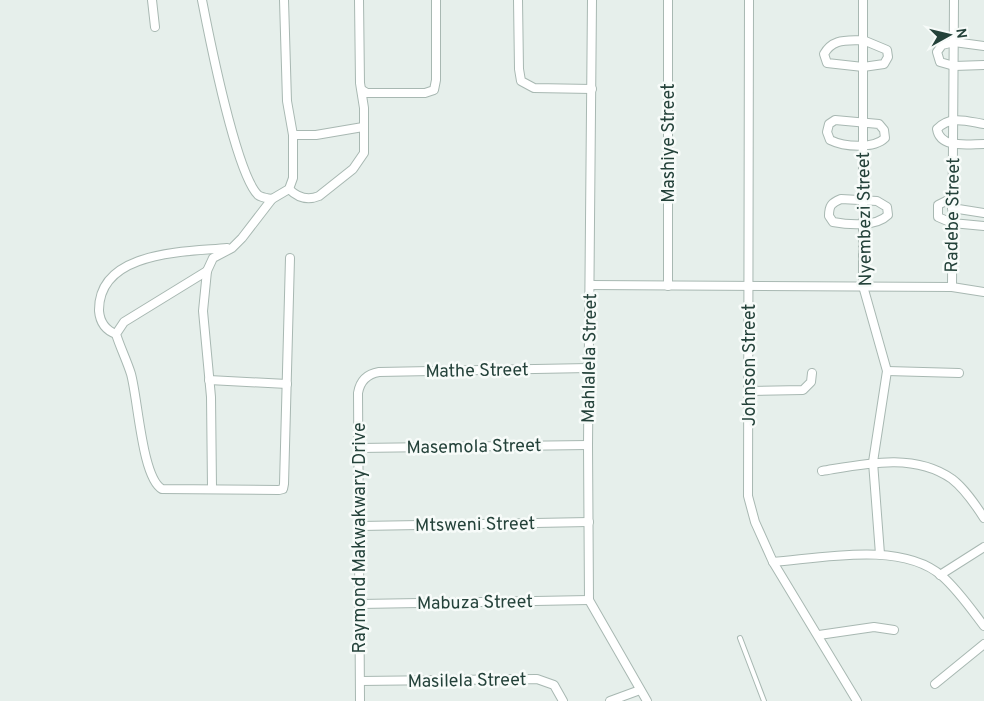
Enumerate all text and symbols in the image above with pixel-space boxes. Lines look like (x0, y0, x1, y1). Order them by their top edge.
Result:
north arrow (924, 10, 974, 60)
text: N (951, 27, 970, 40)
street label: Mashiye Street (658, 83, 681, 203)
street label: Nyembezi Street (853, 151, 878, 286)
street label: Radebe Street (941, 157, 966, 273)
street label: Mahlalela Street (578, 293, 603, 423)
street label: Johnson Street (739, 304, 762, 426)
street label: Mathe Street (425, 359, 529, 384)
street label: Raymond Makwakwary Drive (349, 422, 372, 654)
street label: Masemola Street (406, 435, 542, 460)
street label: Mtsweni Street (415, 513, 535, 538)
street label: Mabuza Street (417, 591, 533, 616)
street label: Masilela Street (407, 669, 527, 694)

